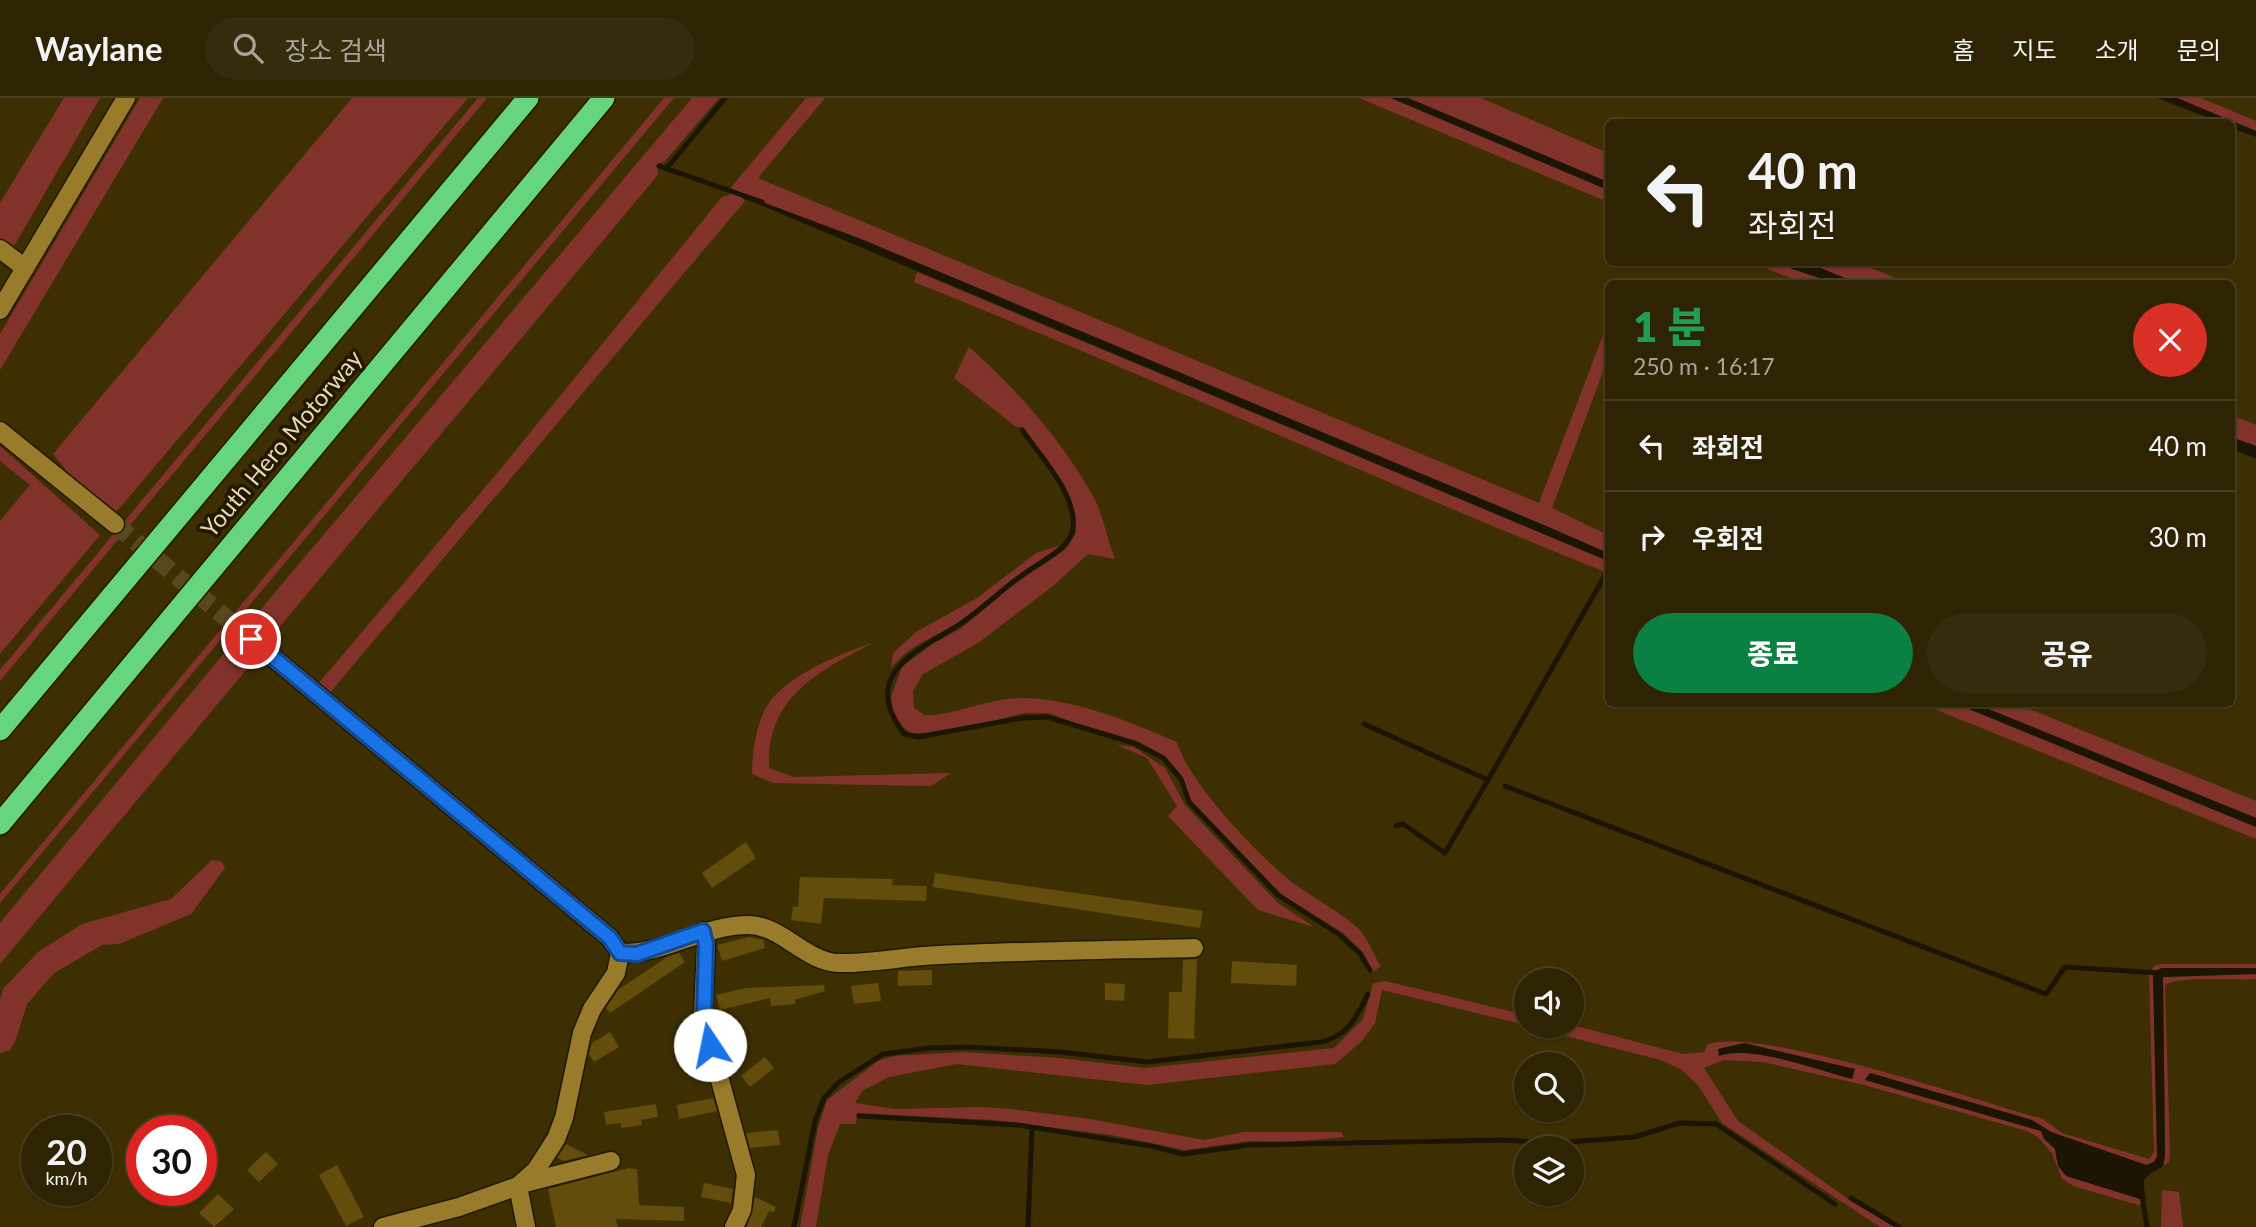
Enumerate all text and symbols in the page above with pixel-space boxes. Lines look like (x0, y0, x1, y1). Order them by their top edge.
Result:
search box (205, 17, 695, 80)
text: Waylane (35, 28, 163, 68)
icon: search (229, 29, 267, 67)
text: 장소 검색 (285, 34, 387, 66)
text: 홈 (1952, 35, 1974, 64)
text: 지도 (2012, 35, 2057, 64)
text: 소개 (2095, 35, 2139, 64)
text: 문의 (2177, 35, 2221, 64)
text: 40 m (1748, 141, 1858, 199)
icon: left (1633, 147, 1724, 238)
text: 좌회전 (1748, 205, 1836, 244)
text: 1 분 (1633, 301, 1706, 351)
button: close (2133, 303, 2207, 377)
street label: Youth Hero Motorway (194, 343, 368, 542)
text: 250 m · 16:17 (1633, 352, 1775, 380)
icon: left (1633, 427, 1671, 465)
text: 40 m (2149, 430, 2207, 462)
text: 좌회전 (1692, 431, 1764, 463)
icon: right (1633, 518, 1671, 556)
text: 30 m (2149, 521, 2207, 553)
text: 우회전 (1692, 522, 1764, 554)
pin (221, 609, 281, 669)
button: 종료 (1633, 613, 1913, 693)
button: 공유 (1927, 613, 2207, 693)
icon: arrive (232, 620, 270, 658)
map controls (1514, 968, 1584, 1206)
button: sound (1514, 968, 1584, 1038)
position arrow (673, 1008, 747, 1082)
button: search (1514, 1052, 1584, 1122)
speed limit sign: 30 (126, 1115, 217, 1206)
text: 20 (46, 1130, 87, 1172)
button: layers (1514, 1136, 1584, 1206)
text: km/h (45, 1167, 88, 1189)

